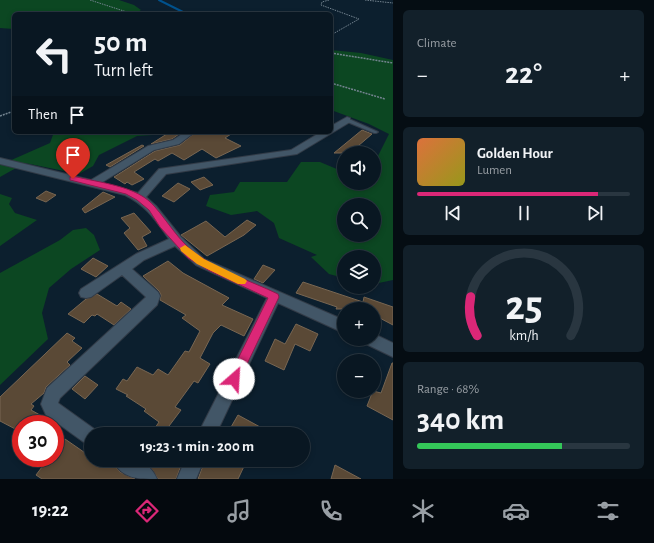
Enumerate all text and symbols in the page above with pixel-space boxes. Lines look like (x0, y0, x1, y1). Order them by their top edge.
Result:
icon: left (28, 28, 80, 80)
text: 50 m (94, 29, 148, 57)
text: Climate (417, 37, 456, 50)
text: 22° (505, 59, 542, 89)
text: Turn left (94, 62, 153, 80)
text: − (417, 64, 428, 86)
text: + (619, 64, 630, 86)
icon: arrive (66, 104, 88, 126)
text: Then (28, 107, 58, 122)
pin (56, 138, 90, 179)
icon: arrive (62, 144, 84, 166)
map controls (337, 146, 381, 398)
button: sound (337, 146, 381, 190)
text: Golden Hour (477, 146, 553, 161)
text: Lumen (477, 164, 512, 177)
button: search (337, 198, 381, 242)
icon: previous (442, 202, 464, 224)
icon: pause (513, 202, 535, 224)
icon: next (584, 202, 606, 224)
button: layers (337, 250, 381, 294)
text: 25 (505, 286, 542, 327)
button: + (337, 302, 381, 346)
text: km/h (509, 329, 538, 343)
button: − (337, 354, 381, 398)
position arrow (213, 358, 255, 400)
text: Range · 68% (417, 383, 479, 396)
text: 340 km (417, 405, 504, 435)
speed limit sign: 30 (12, 415, 64, 467)
text: 19:23 · 1 min · 200 m (140, 439, 254, 454)
icon: directions (133, 497, 161, 525)
icon: music (225, 497, 253, 525)
icon: phone (317, 497, 345, 525)
icon: climate (409, 497, 437, 525)
icon: car (502, 497, 530, 525)
icon: filters (594, 497, 622, 525)
text: 19:22 (32, 502, 68, 520)

